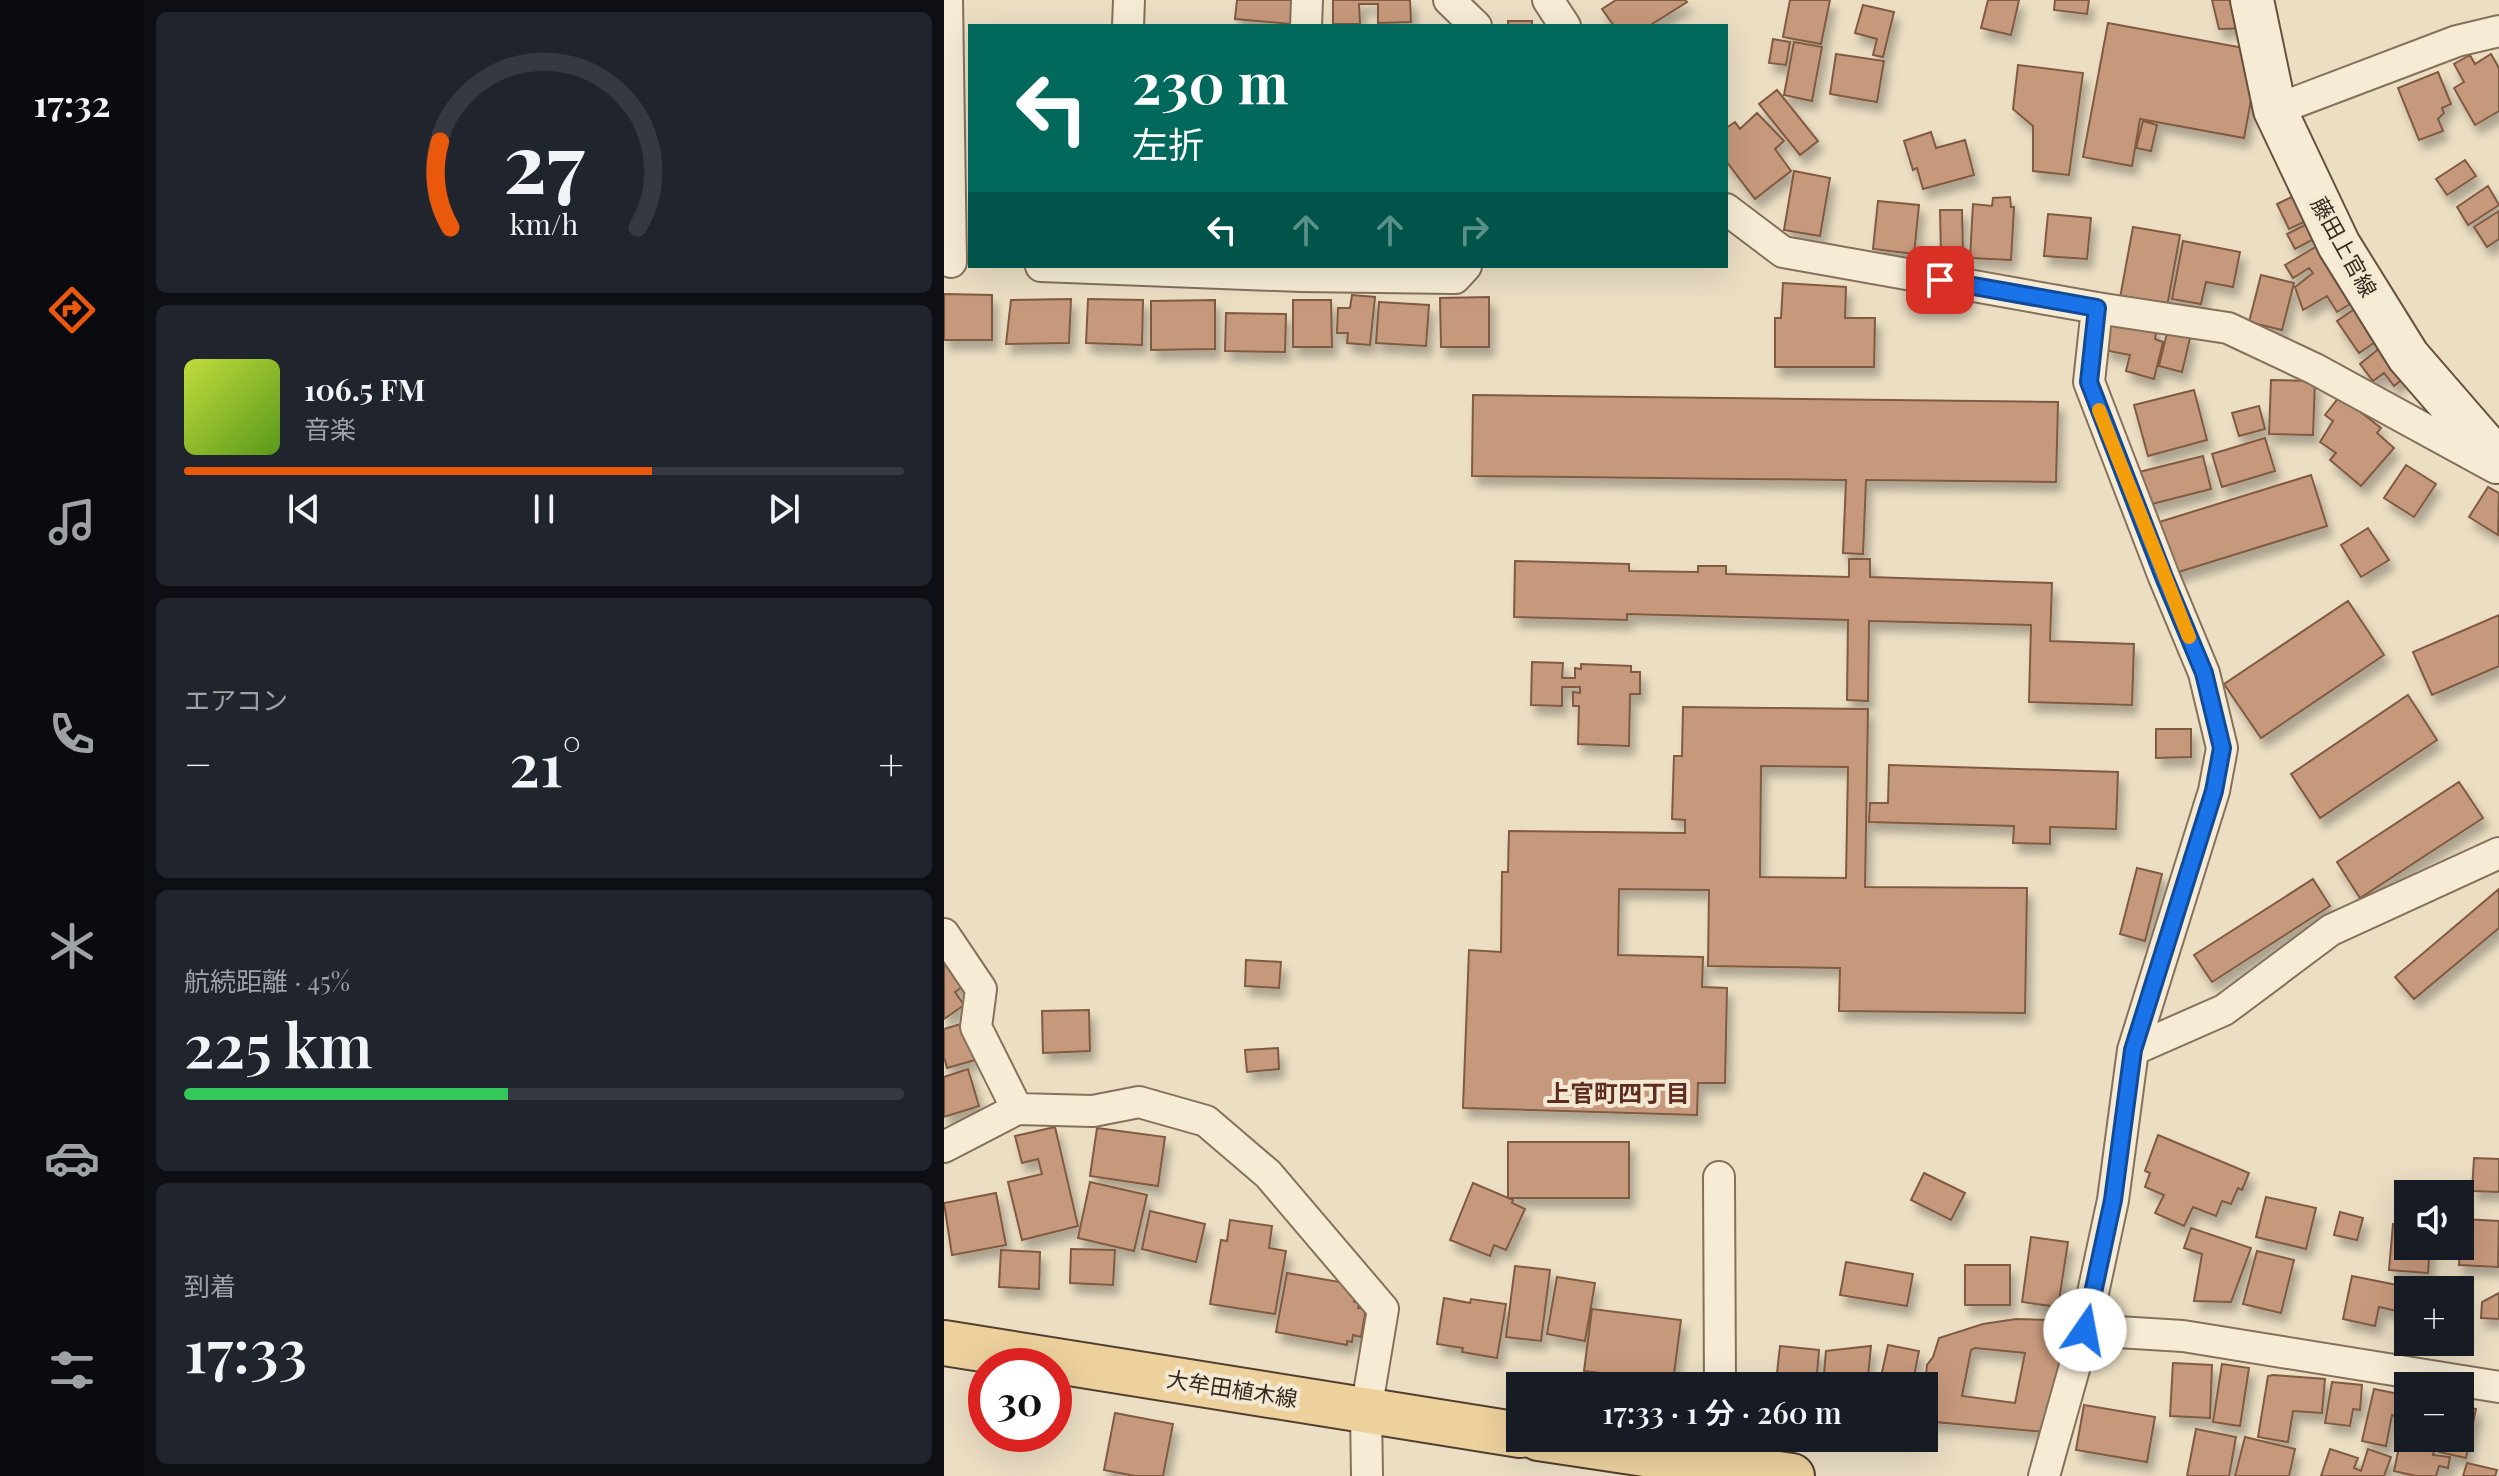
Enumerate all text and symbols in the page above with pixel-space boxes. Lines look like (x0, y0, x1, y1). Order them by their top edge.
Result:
text: 230 m (1132, 44, 1288, 119)
icon: left (1000, 56, 1104, 160)
text: 17:32 (33, 78, 111, 126)
text: 27 (503, 104, 585, 215)
text: 左折 (1132, 119, 1204, 167)
street label: 藤田上官線 (2305, 191, 2385, 302)
text: km/h (510, 205, 578, 243)
icon: left (1200, 208, 1244, 252)
icon: ahead (1284, 208, 1328, 252)
icon: ahead (1368, 208, 1412, 252)
icon: right (1452, 208, 1496, 252)
pin (1906, 246, 1974, 314)
icon: arrive (1918, 258, 1962, 302)
icon: directions (44, 282, 100, 338)
text: 106.5 FM (304, 369, 425, 409)
text: 音楽 (304, 411, 356, 446)
icon: previous (282, 487, 326, 531)
icon: pause (522, 487, 566, 531)
icon: next (762, 487, 806, 531)
icon: music (44, 494, 100, 550)
text: エアコン (184, 682, 288, 717)
icon: phone (44, 706, 100, 762)
text: 21° (509, 722, 581, 802)
text: − (184, 733, 212, 792)
text: + (878, 733, 904, 792)
icon: climate (44, 918, 100, 974)
text: 航続距離 · 45% (184, 963, 350, 998)
text: 225 km (184, 1003, 373, 1083)
district label: 上官町四丁目 (1546, 1076, 1690, 1108)
icon: car (44, 1130, 100, 1186)
map controls (2394, 1180, 2474, 1452)
button: sound (2394, 1180, 2474, 1260)
text: 到着 (184, 1268, 236, 1303)
button: + (2394, 1276, 2474, 1356)
position arrow (2043, 1288, 2127, 1372)
text: 17:33 (184, 1308, 307, 1388)
icon: filters (44, 1342, 100, 1398)
speed limit sign: 30 (968, 1348, 1072, 1452)
street label: 大牟田植木線 (1165, 1363, 1300, 1413)
button: − (2394, 1372, 2474, 1452)
text: 17:33 · 1 分 · 260 m (1602, 1392, 1842, 1432)

